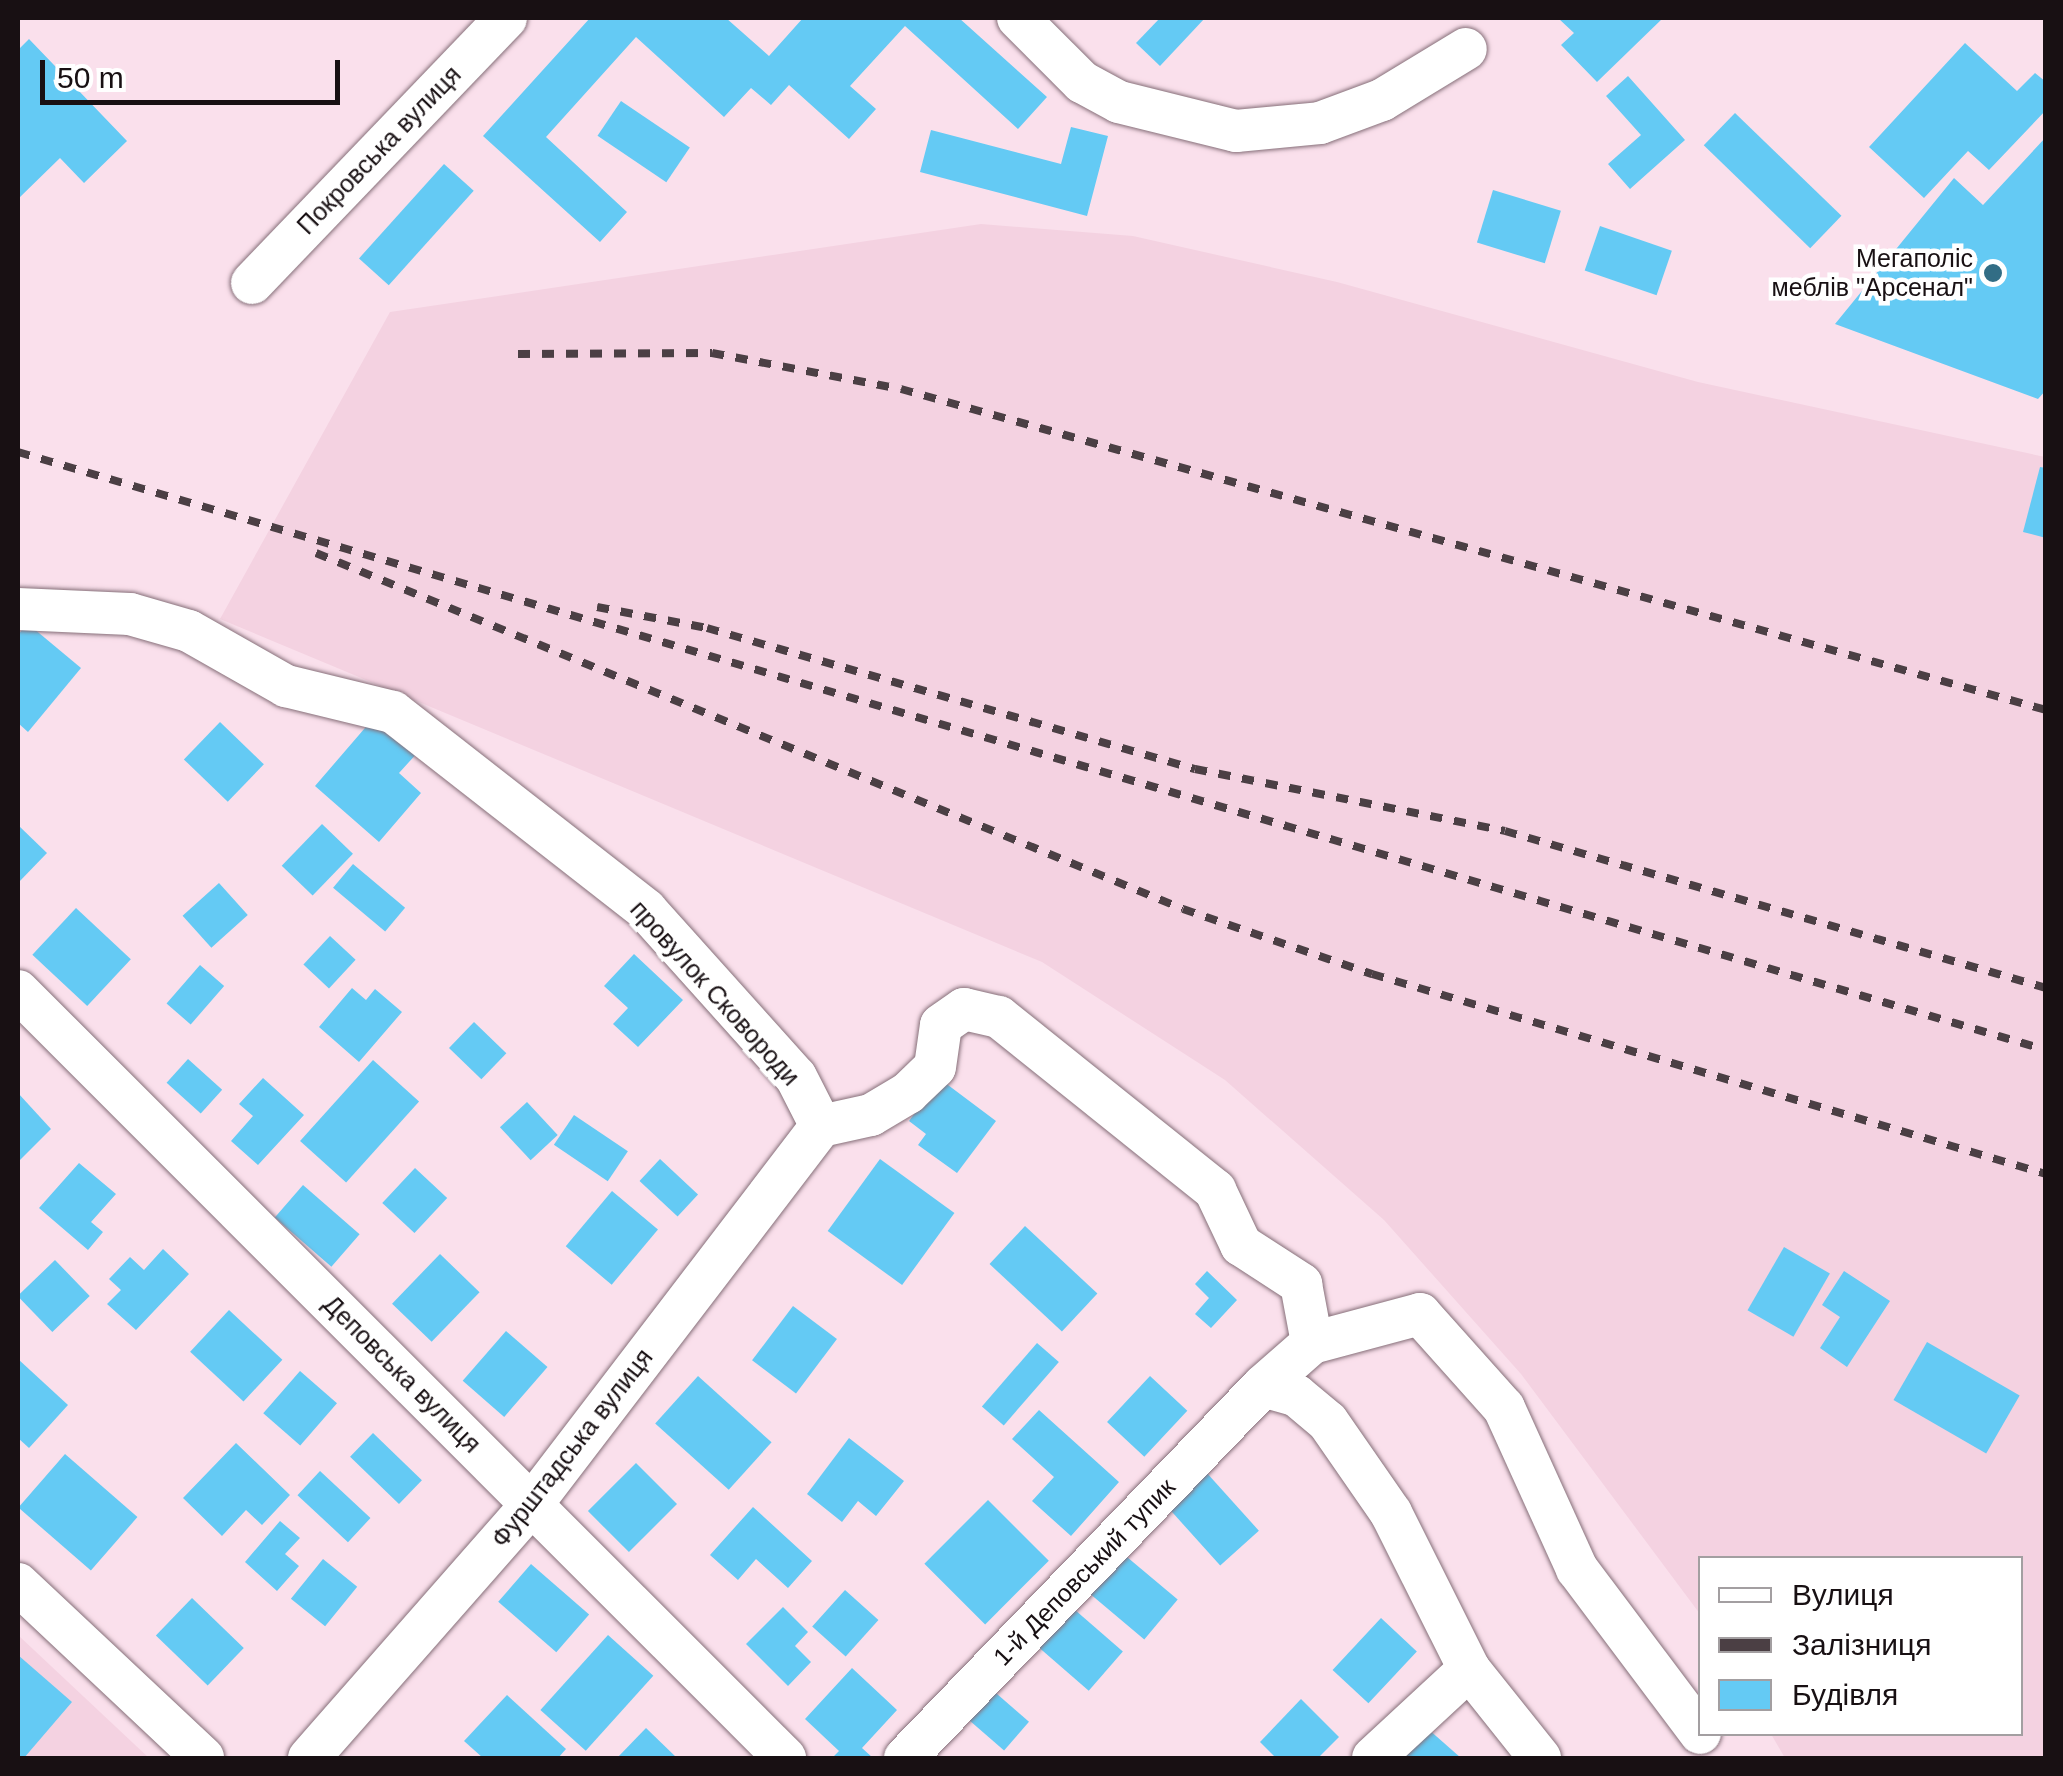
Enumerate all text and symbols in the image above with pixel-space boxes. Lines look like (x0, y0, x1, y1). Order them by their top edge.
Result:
scale bar (45, 40, 345, 102)
street label: Покровська вулиця (291, 60, 467, 240)
text: 50 m (57, 61, 124, 94)
place label: Мегаполіс меблів "Арсенал" (1772, 244, 1973, 303)
marker: Мегаполіс меблів "Арсенал" (1982, 262, 2004, 284)
street label: провулок Сковороди (624, 894, 806, 1092)
street label: Деповська вулиця (317, 1289, 487, 1459)
street label: Фурштадська вулиця (485, 1343, 659, 1553)
street label: 1-й Деповський тупик (987, 1472, 1181, 1672)
legend (1698, 1556, 2023, 1736)
text: Вулиця (1792, 1578, 1894, 1611)
text: Залізниця (1792, 1628, 1931, 1661)
text: Будівля (1792, 1678, 1898, 1711)

